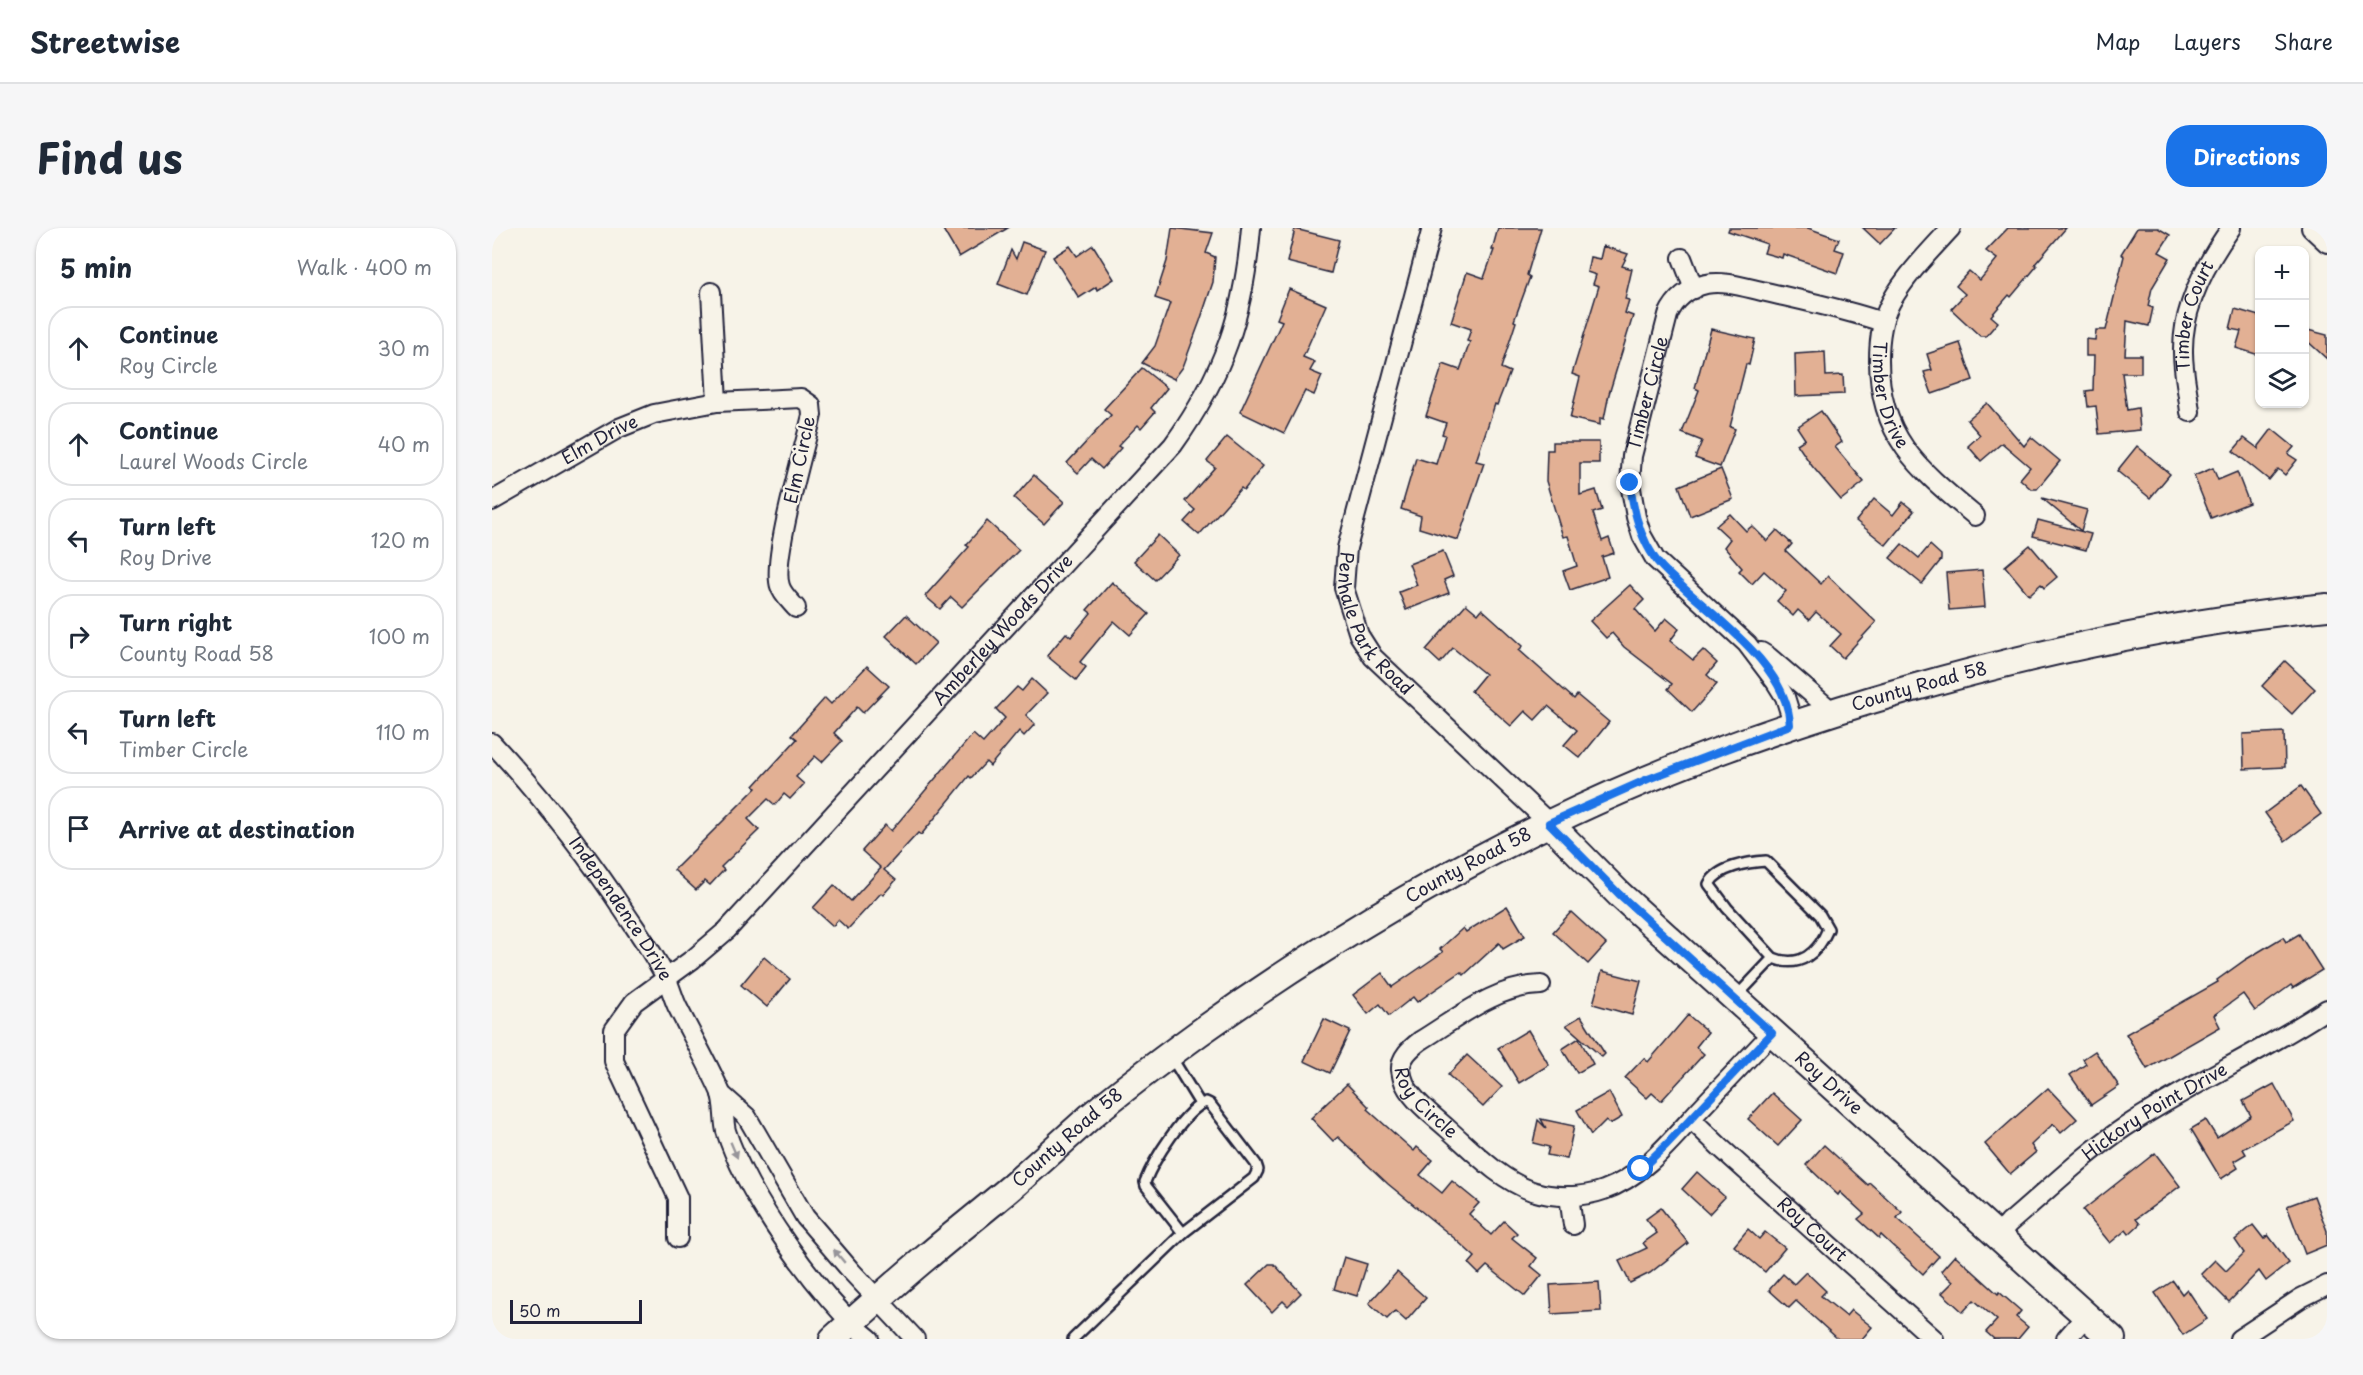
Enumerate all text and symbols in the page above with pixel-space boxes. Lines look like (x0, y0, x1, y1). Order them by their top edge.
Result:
text: Streetwise (30, 20, 180, 63)
text: Map (2096, 25, 2140, 57)
text: Layers (2173, 25, 2241, 57)
text: Share (2274, 25, 2333, 57)
text: Find us (36, 125, 183, 188)
button: Directions (2166, 125, 2327, 187)
map controls (2255, 246, 2309, 408)
button: + (2255, 246, 2309, 300)
text: 5 min (60, 248, 132, 287)
text: Walk · 400 m (297, 252, 432, 282)
street label: Timber Court (2168, 255, 2220, 373)
button: − (2255, 300, 2309, 354)
text: Continue (119, 317, 218, 350)
icon: ahead (62, 332, 95, 365)
text: 30 m (377, 333, 430, 363)
street label: Timber Circle (1619, 333, 1674, 453)
street label: Timber Drive (1867, 341, 1917, 453)
text: Roy Circle (119, 350, 218, 380)
button: layers (2255, 354, 2309, 408)
street label: Elm Drive (556, 407, 641, 470)
text: Continue (119, 413, 218, 446)
street label: Elm Circle (776, 413, 821, 506)
icon: ahead (62, 428, 95, 461)
text: 40 m (378, 429, 430, 459)
text: Laurel Woods Circle (119, 446, 308, 476)
route end (1616, 469, 1642, 495)
text: Turn left (119, 509, 216, 542)
icon: left (62, 524, 95, 557)
text: 120 m (371, 525, 430, 555)
text: Roy Drive (119, 542, 212, 572)
street label: Amberley Woods Drive (925, 547, 1078, 710)
street label: Penhale Park Road (1331, 551, 1420, 700)
text: Turn right (119, 605, 232, 638)
icon: right (62, 620, 95, 653)
text: 100 m (369, 621, 430, 651)
text: County Road 58 (119, 638, 274, 668)
street label: County Road 58 (1848, 654, 1990, 717)
text: Turn left (119, 701, 216, 734)
icon: left (62, 716, 95, 749)
text: 110 m (376, 717, 430, 747)
text: Timber Circle (119, 734, 249, 764)
icon: arrive (62, 812, 95, 845)
text: Arrive at destination (119, 812, 355, 845)
street label: County Road 58 (1400, 819, 1536, 909)
street label: Independence Drive (563, 830, 680, 985)
street label: Roy Drive (1789, 1044, 1870, 1120)
street label: Hickory Point Drive (2075, 1055, 2232, 1166)
street label: Roy Circle (1389, 1064, 1465, 1144)
street label: County Road 58 (1005, 1080, 1128, 1193)
one-way arrow (730, 1141, 739, 1159)
route start (1627, 1155, 1653, 1181)
street label: Roy Court (1772, 1190, 1854, 1267)
one-way arrow (832, 1248, 845, 1264)
scale bar (510, 1297, 642, 1324)
text: 50 m (519, 1298, 560, 1322)

